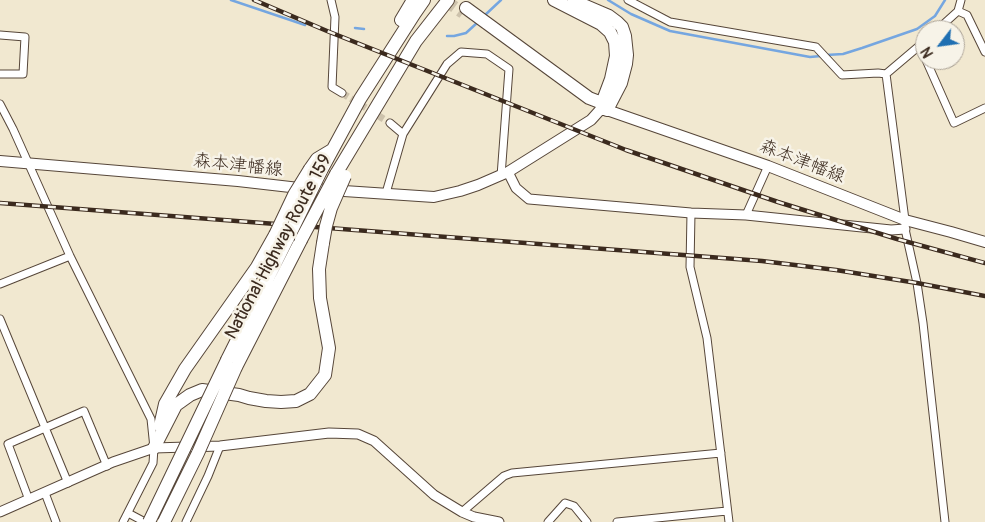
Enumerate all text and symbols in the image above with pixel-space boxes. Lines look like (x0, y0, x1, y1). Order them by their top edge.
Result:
north arrow (915, 20, 965, 70)
text: N (918, 44, 937, 61)
street label: 森本津幡線 (756, 136, 848, 188)
street label: 森本津幡線 (192, 151, 284, 181)
street label: National Highway Route 159 (221, 151, 337, 343)

